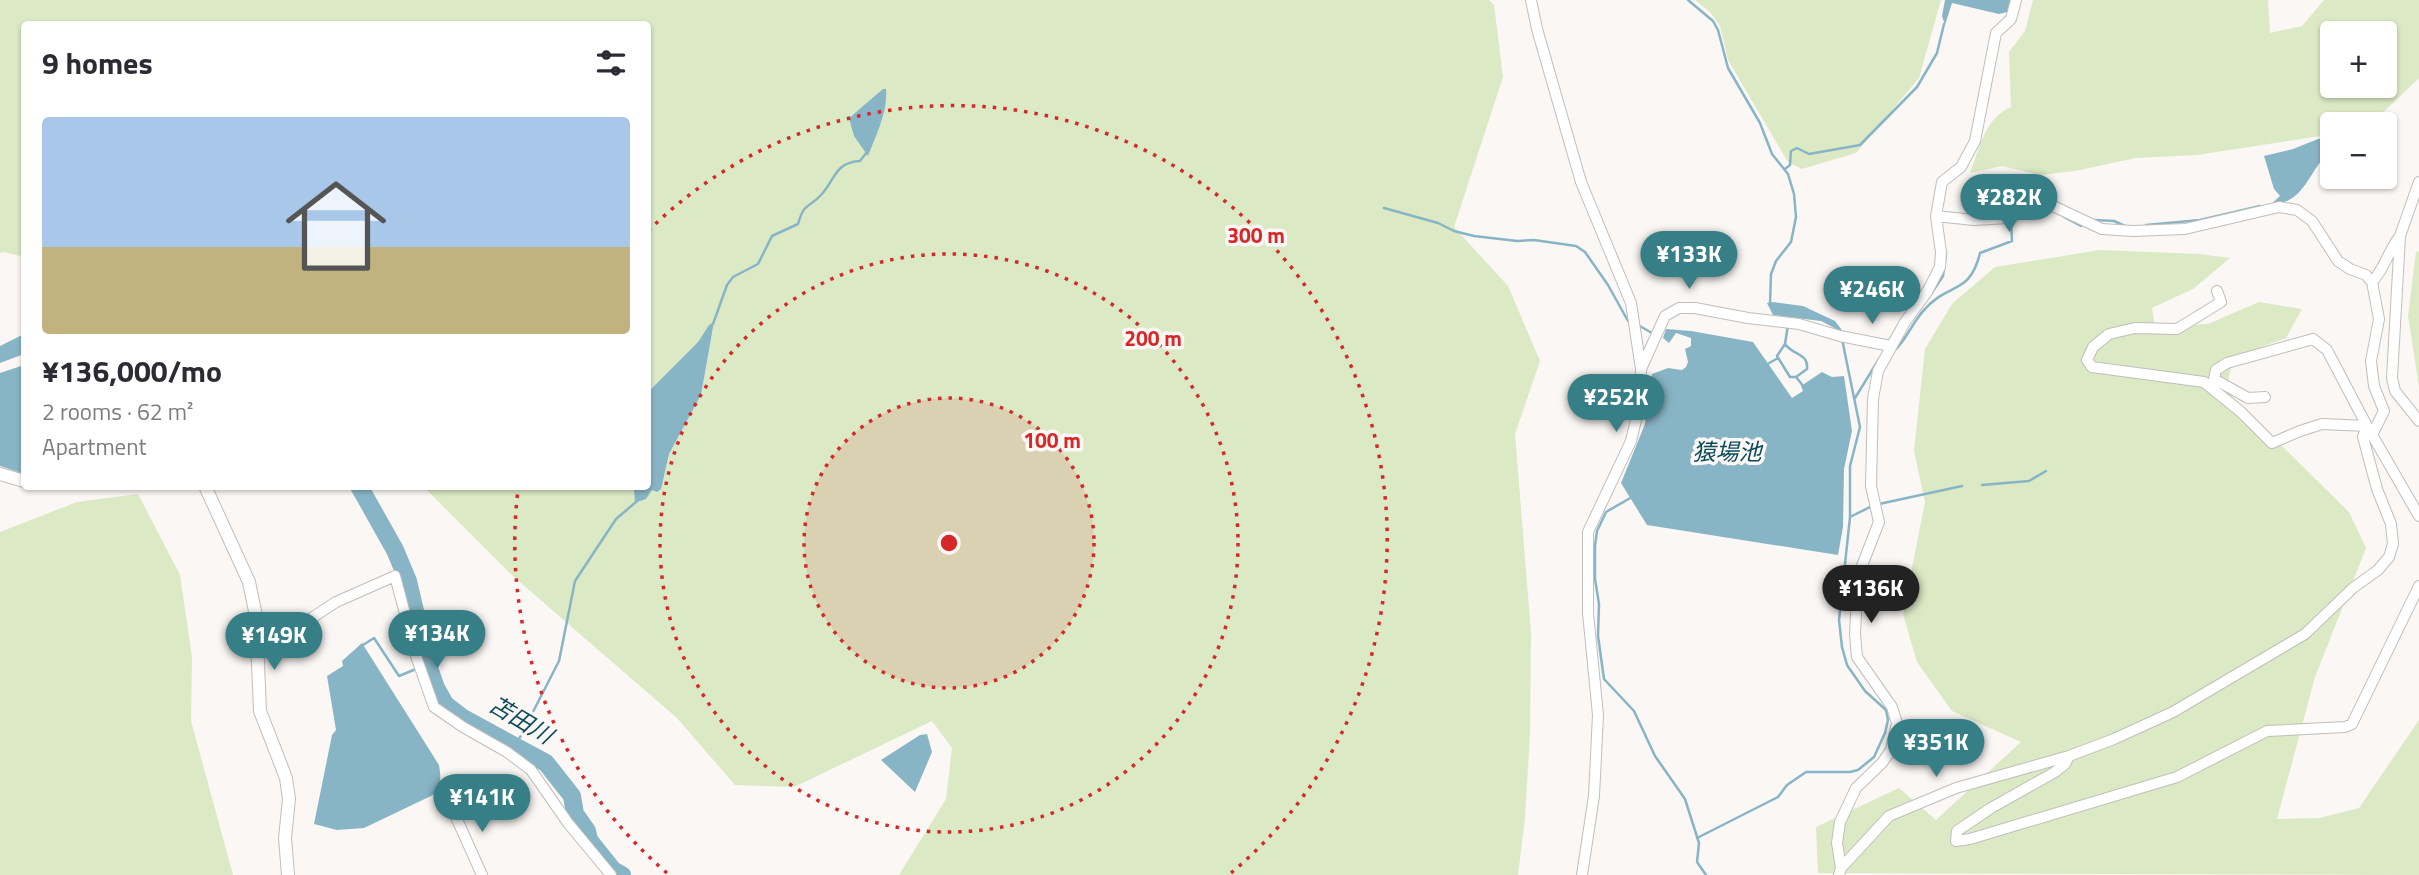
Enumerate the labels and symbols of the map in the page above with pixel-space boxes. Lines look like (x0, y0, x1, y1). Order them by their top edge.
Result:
pin: ¥282K (1960, 174, 2058, 234)
text: 300 m (1227, 219, 1285, 251)
pin: ¥133K (1640, 232, 1738, 291)
pin: ¥246K (1823, 266, 1921, 326)
text: 200 m (1124, 322, 1182, 354)
pin: ¥252K (1567, 374, 1665, 434)
text: 100 m (1023, 424, 1081, 456)
water label: 猿場池 (1693, 434, 1764, 469)
centre of rings (937, 531, 961, 555)
pin: ¥136K (1822, 566, 1920, 625)
pin: ¥134K (388, 610, 486, 670)
pin: ¥149K (225, 612, 323, 672)
water label: 苫田川 (483, 687, 562, 754)
pin: ¥351K (1887, 720, 1985, 779)
pin: ¥141K (433, 774, 531, 834)

